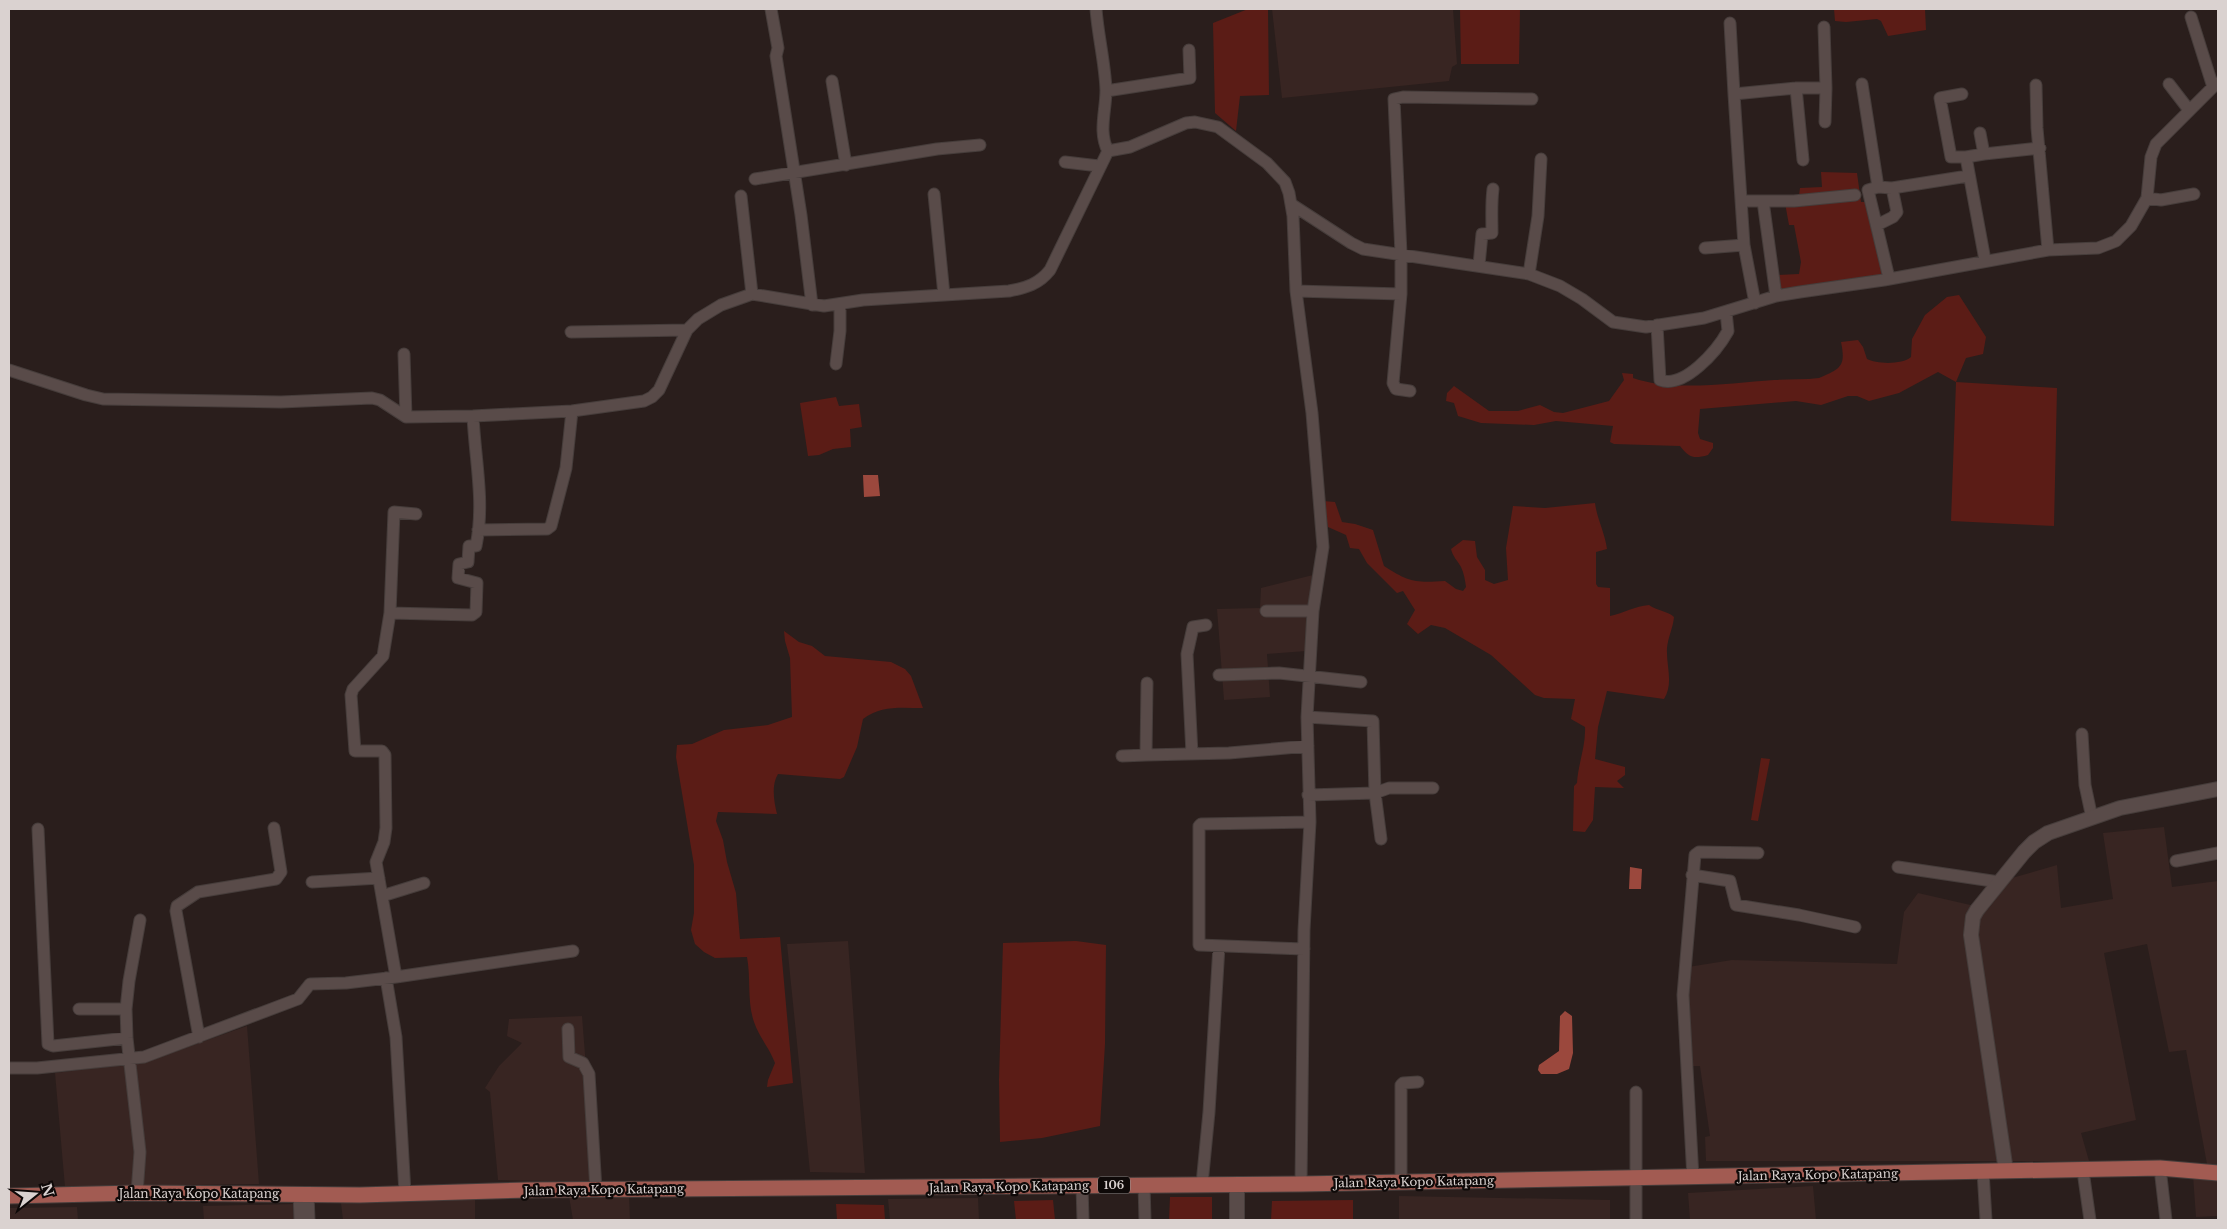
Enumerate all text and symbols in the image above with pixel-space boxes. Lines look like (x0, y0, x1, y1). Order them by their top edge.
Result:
street label: Jalan Raya Kopo Katapang (1736, 1166, 1899, 1183)
north arrow (10, 1169, 60, 1219)
street label: Jalan Raya Kopo Katapang (1332, 1173, 1495, 1190)
road number: 106 (1098, 1176, 1130, 1194)
street label: Jalan Raya Kopo Katapang (927, 1178, 1090, 1195)
text: N (37, 1181, 58, 1199)
street label: Jalan Raya Kopo Katapang (522, 1181, 685, 1198)
street label: Jalan Raya Kopo Katapang (117, 1186, 280, 1201)

